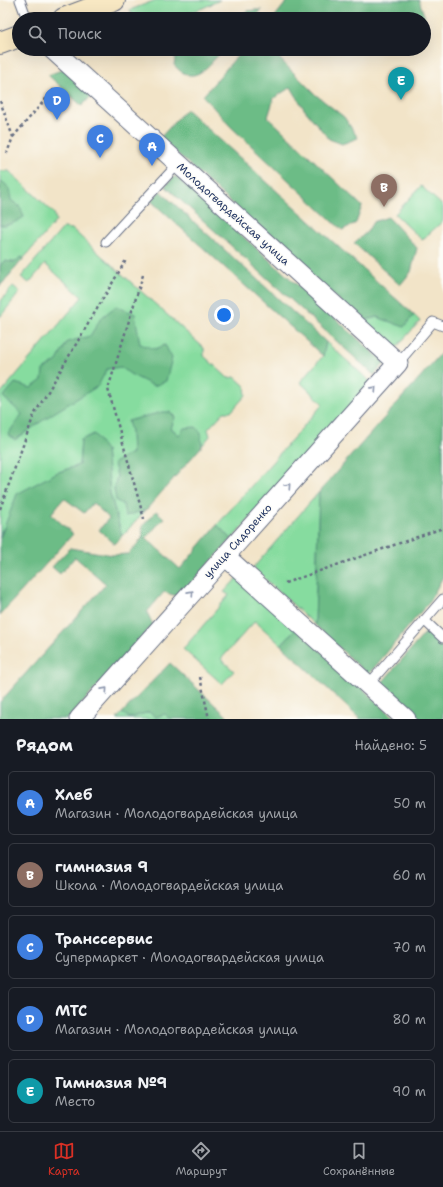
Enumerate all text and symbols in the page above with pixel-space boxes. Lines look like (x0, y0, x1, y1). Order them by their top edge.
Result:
search box (12, 12, 431, 56)
icon: search (26, 23, 48, 45)
text: Поиск (58, 24, 102, 44)
pin: E (388, 67, 414, 100)
pin: D (44, 87, 70, 120)
pin: C (87, 125, 113, 158)
pin: A (139, 133, 165, 166)
street label: Молодогвардейская улица (173, 159, 293, 269)
pin: B (371, 174, 397, 207)
your location (214, 305, 234, 325)
one-way arrow (370, 386, 377, 394)
one-way arrow (283, 483, 290, 491)
street label: улица Сидоренко (201, 500, 276, 581)
one-way arrow (187, 590, 194, 598)
one-way arrow (100, 687, 107, 695)
text: Рядом (16, 734, 73, 756)
text: Найдено: 5 (354, 737, 427, 754)
text: Хлеб (55, 785, 92, 805)
text: A (25, 795, 35, 812)
text: 50 m (393, 795, 426, 812)
text: Магазин · Молодогвардейская улица (55, 805, 298, 822)
text: гимназия 9 (55, 857, 148, 877)
text: B (26, 867, 34, 884)
text: 60 m (393, 867, 426, 884)
text: Школа · Молодогвардейская улица (55, 877, 283, 894)
text: Транссервис (55, 929, 153, 949)
text: C (26, 939, 34, 956)
text: 70 m (392, 939, 426, 956)
text: Супермаркет · Молодогвардейская улица (55, 949, 324, 966)
text: МТС (55, 1001, 87, 1021)
text: D (25, 1011, 35, 1028)
text: 80 m (392, 1011, 426, 1028)
text: Магазин · Молодогвардейская улица (55, 1021, 298, 1038)
text: Гимназия №9 (55, 1073, 167, 1093)
text: E (26, 1083, 34, 1100)
text: 90 m (392, 1083, 426, 1100)
text: Место (55, 1093, 95, 1110)
tab: Карта (48, 1140, 80, 1179)
tab: Маршрут (176, 1140, 227, 1179)
tab: Сохранённые (323, 1140, 395, 1179)

